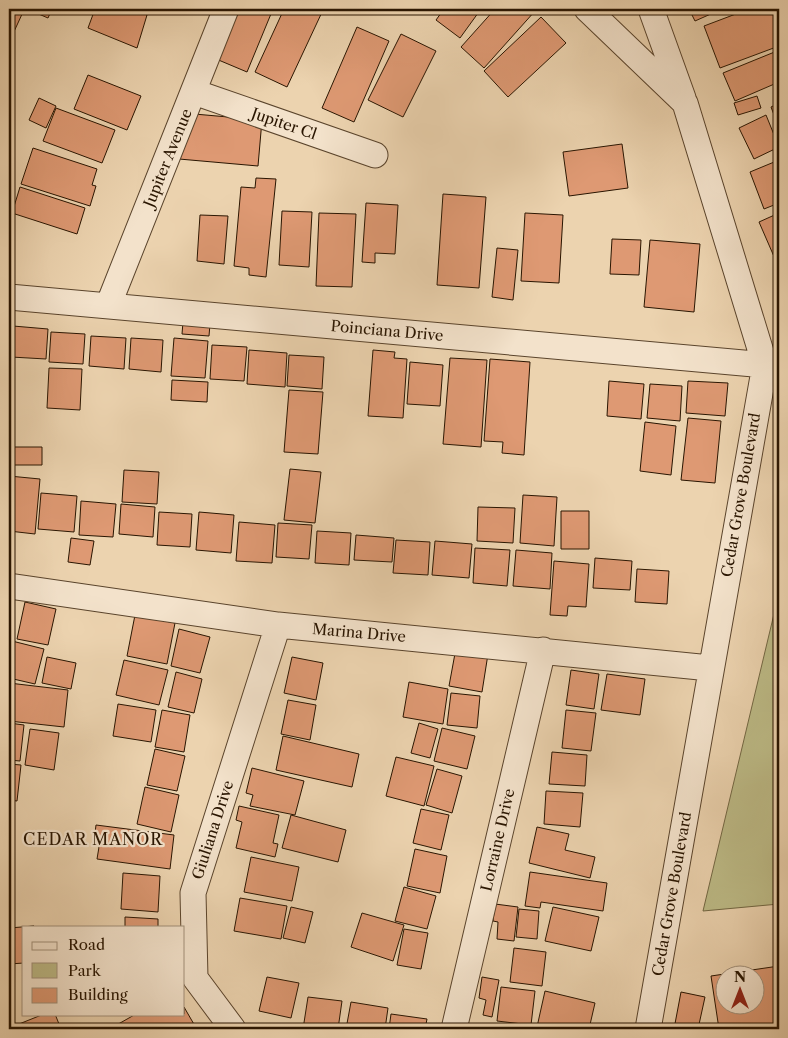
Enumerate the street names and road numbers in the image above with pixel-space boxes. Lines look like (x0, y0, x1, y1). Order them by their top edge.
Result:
street label: Jupiter Cl (247, 103, 320, 144)
street label: Jupiter Avenue (138, 106, 196, 212)
street label: Poinciana Drive (330, 316, 444, 345)
street label: Cedar Grove Boulevard (717, 411, 764, 579)
street label: Marina Drive (311, 619, 407, 646)
street label: Giuliana Drive (188, 778, 237, 882)
street label: Lorraine Drive (476, 787, 519, 893)
street label: Cedar Grove Boulevard (648, 810, 695, 978)

